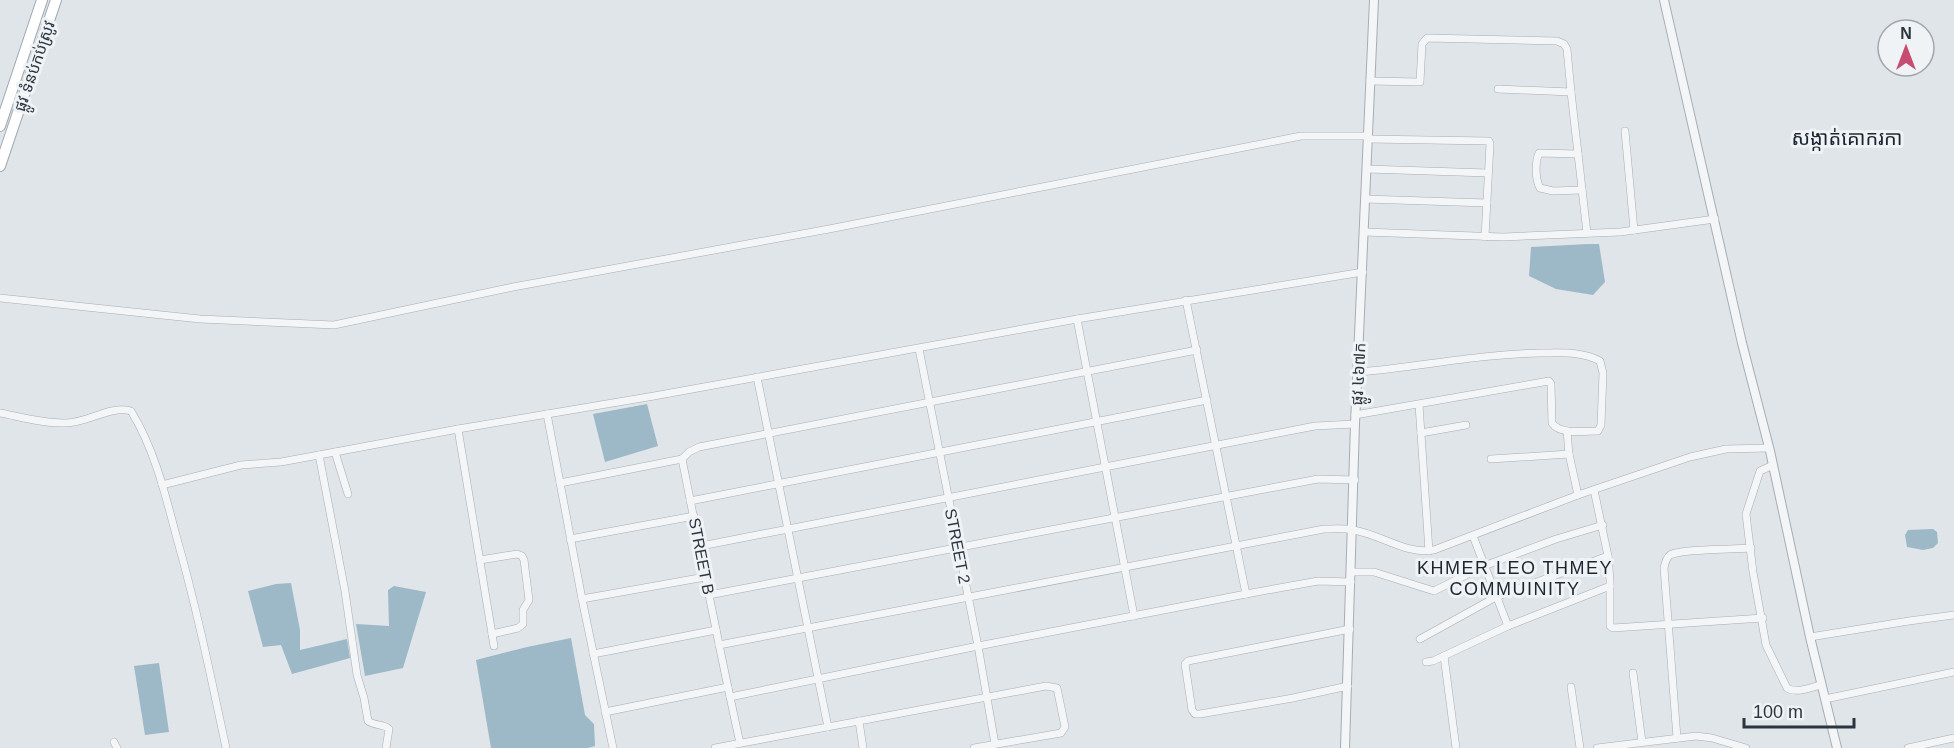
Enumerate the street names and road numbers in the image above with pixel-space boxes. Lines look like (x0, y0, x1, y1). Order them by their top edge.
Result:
street label: ផ្លូវ ទំនប់កប់ស្រូវ (10, 18, 63, 116)
street label: ផ្លូវ ៤៦៧ក (1348, 342, 1374, 406)
street label: STREET 2 (942, 507, 973, 585)
street label: STREET B (686, 516, 717, 596)

